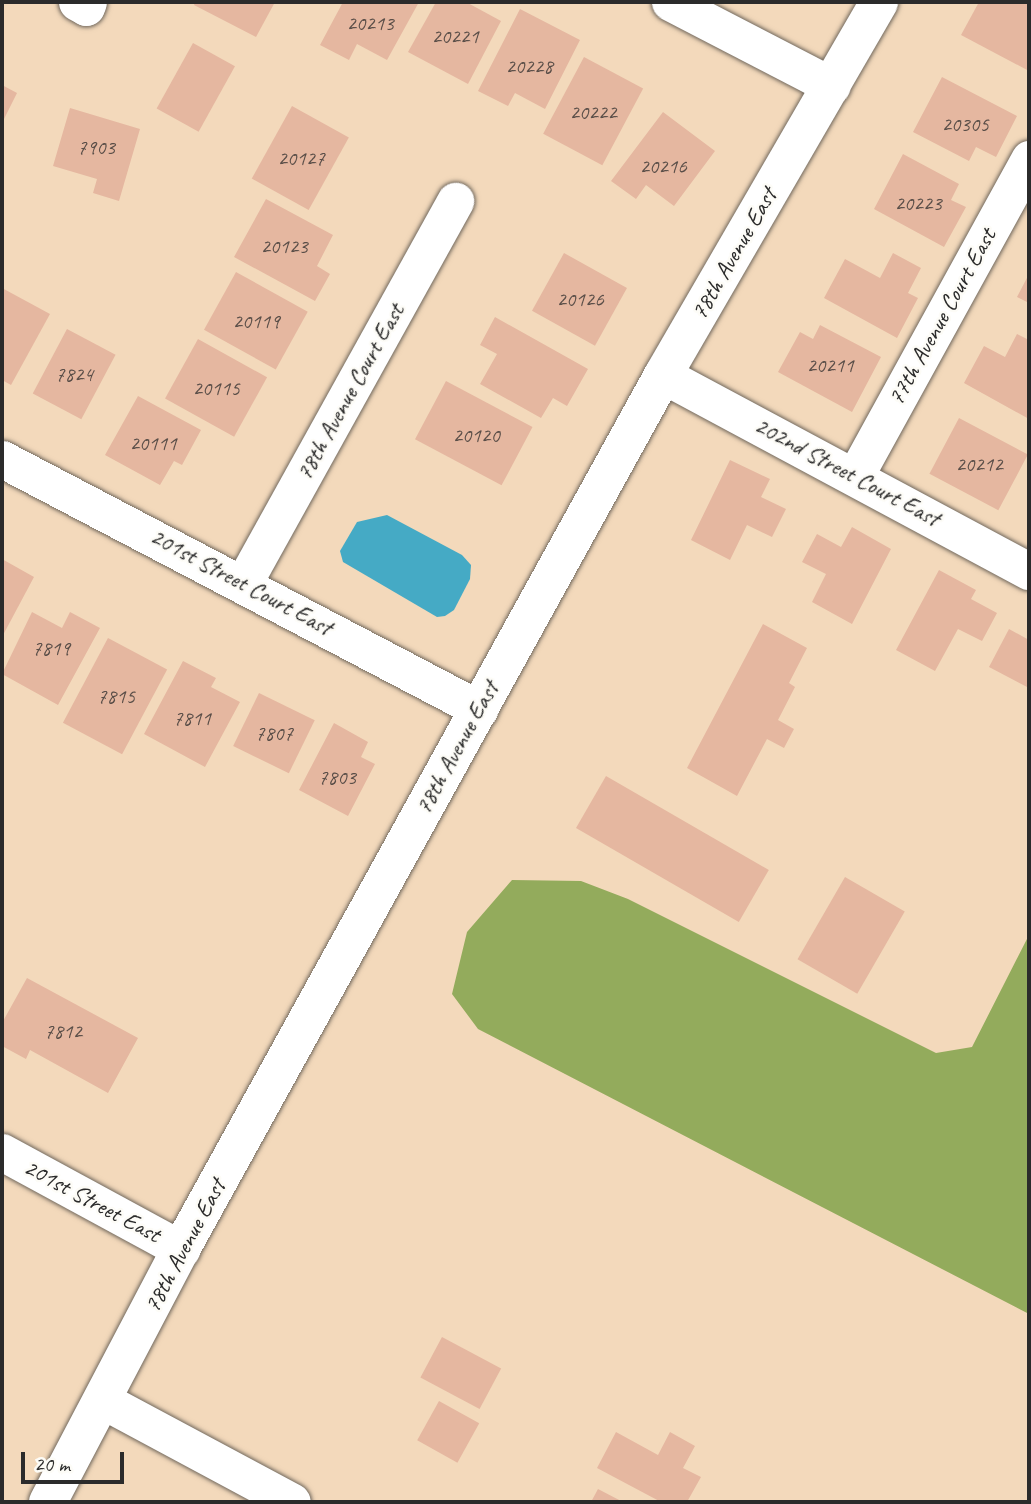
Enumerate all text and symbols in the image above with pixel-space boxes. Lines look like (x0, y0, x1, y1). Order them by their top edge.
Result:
house number: 20213 (346, 10, 394, 36)
house number: 20221 (431, 23, 479, 49)
house number: 20228 (505, 53, 553, 79)
house number: 20222 (569, 99, 617, 125)
house number: 20305 (941, 111, 989, 137)
house number: 7903 (77, 134, 115, 160)
house number: 20127 (277, 145, 325, 171)
house number: 20216 (639, 153, 687, 179)
street label: 78th Avenue East (685, 183, 783, 325)
house number: 20223 (894, 190, 942, 216)
street label: 77th Avenue Court East (882, 224, 1002, 410)
house number: 20123 (260, 233, 308, 259)
house number: 20126 (556, 286, 604, 312)
street label: 78th Avenue Court East (290, 299, 410, 485)
house number: 20119 (232, 308, 280, 334)
house number: 20211 (806, 352, 854, 378)
house number: 7824 (55, 361, 93, 387)
house number: 20115 (192, 375, 240, 401)
street label: 202nd Street Court East (749, 411, 945, 533)
house number: 20120 (452, 422, 500, 448)
house number: 20111 (129, 430, 177, 456)
house number: 20212 (955, 451, 1003, 477)
street label: 201st Street Court East (145, 522, 337, 642)
house number: 7819 (32, 635, 70, 661)
street label: 78th Avenue East (409, 677, 505, 819)
house number: 7815 (97, 683, 135, 709)
house number: 7811 (173, 705, 211, 731)
house number: 7807 (255, 720, 293, 746)
house number: 7803 (318, 764, 356, 790)
house number: 7812 (44, 1018, 82, 1044)
street label: 201st Street East (18, 1153, 166, 1249)
street label: 78th Avenue East (138, 1175, 232, 1317)
scale bar (24, 1438, 128, 1482)
text: 20 m (34, 1451, 70, 1477)

